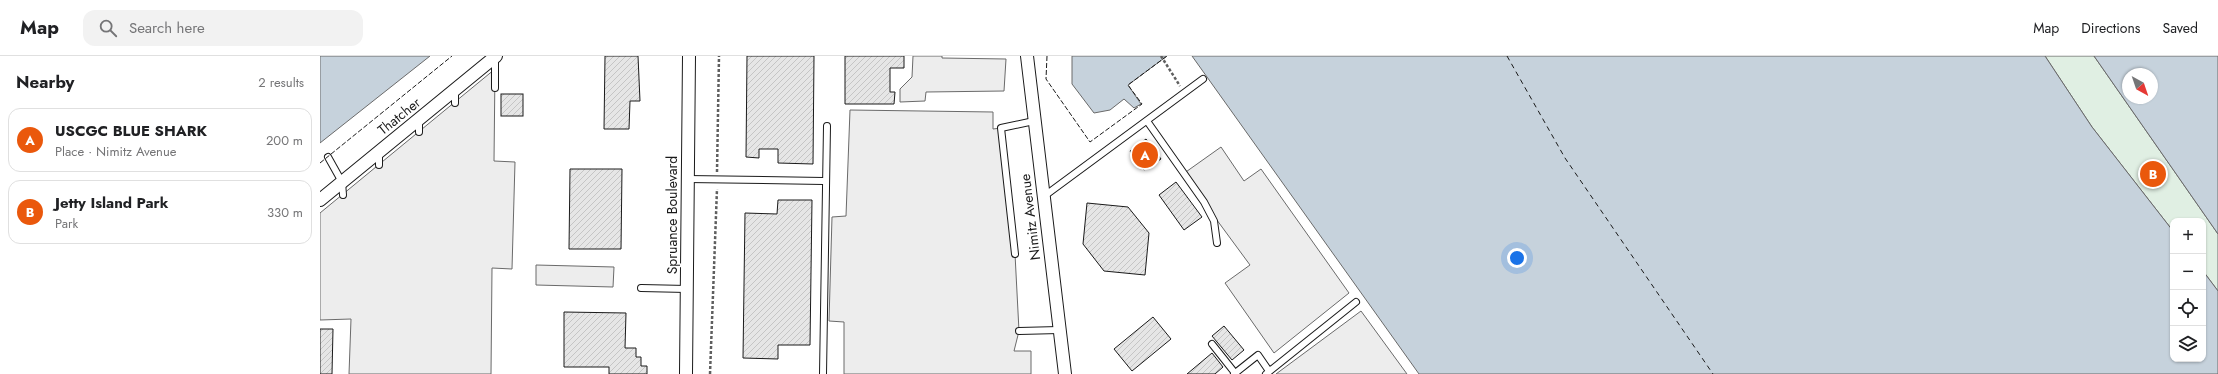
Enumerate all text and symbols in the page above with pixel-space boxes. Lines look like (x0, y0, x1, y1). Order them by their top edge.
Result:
search box (83, 10, 363, 46)
text: Map (20, 14, 59, 41)
icon: search (97, 17, 119, 39)
text: Search here (129, 17, 205, 39)
text: Map (2033, 18, 2059, 38)
text: Directions (2081, 18, 2141, 38)
text: Saved (2163, 18, 2198, 38)
north arrow (2122, 68, 2158, 104)
text: Nearby (16, 70, 74, 94)
text: 2 results (258, 73, 304, 92)
street label: Thatcher (373, 92, 425, 140)
text: USCGC BLUE SHARK (55, 120, 207, 142)
text: A (25, 131, 35, 150)
text: 200 m (266, 131, 303, 150)
pin: A (1132, 140, 1158, 170)
text: Place · Nimitz Avenue (55, 142, 176, 161)
street label: Spruance Boulevard (662, 156, 682, 274)
pin: B (2140, 159, 2166, 189)
street label: Nimitz Avenue (1015, 173, 1045, 261)
text: Jetty Island Park (55, 192, 168, 214)
text: B (26, 203, 34, 222)
text: 330 m (267, 203, 303, 222)
text: Park (55, 214, 78, 233)
map controls (2170, 218, 2206, 362)
button: + (2170, 218, 2206, 254)
your location (1507, 248, 1527, 268)
button: − (2170, 254, 2206, 290)
button: locate (2170, 290, 2206, 326)
button: layers (2170, 326, 2206, 362)

